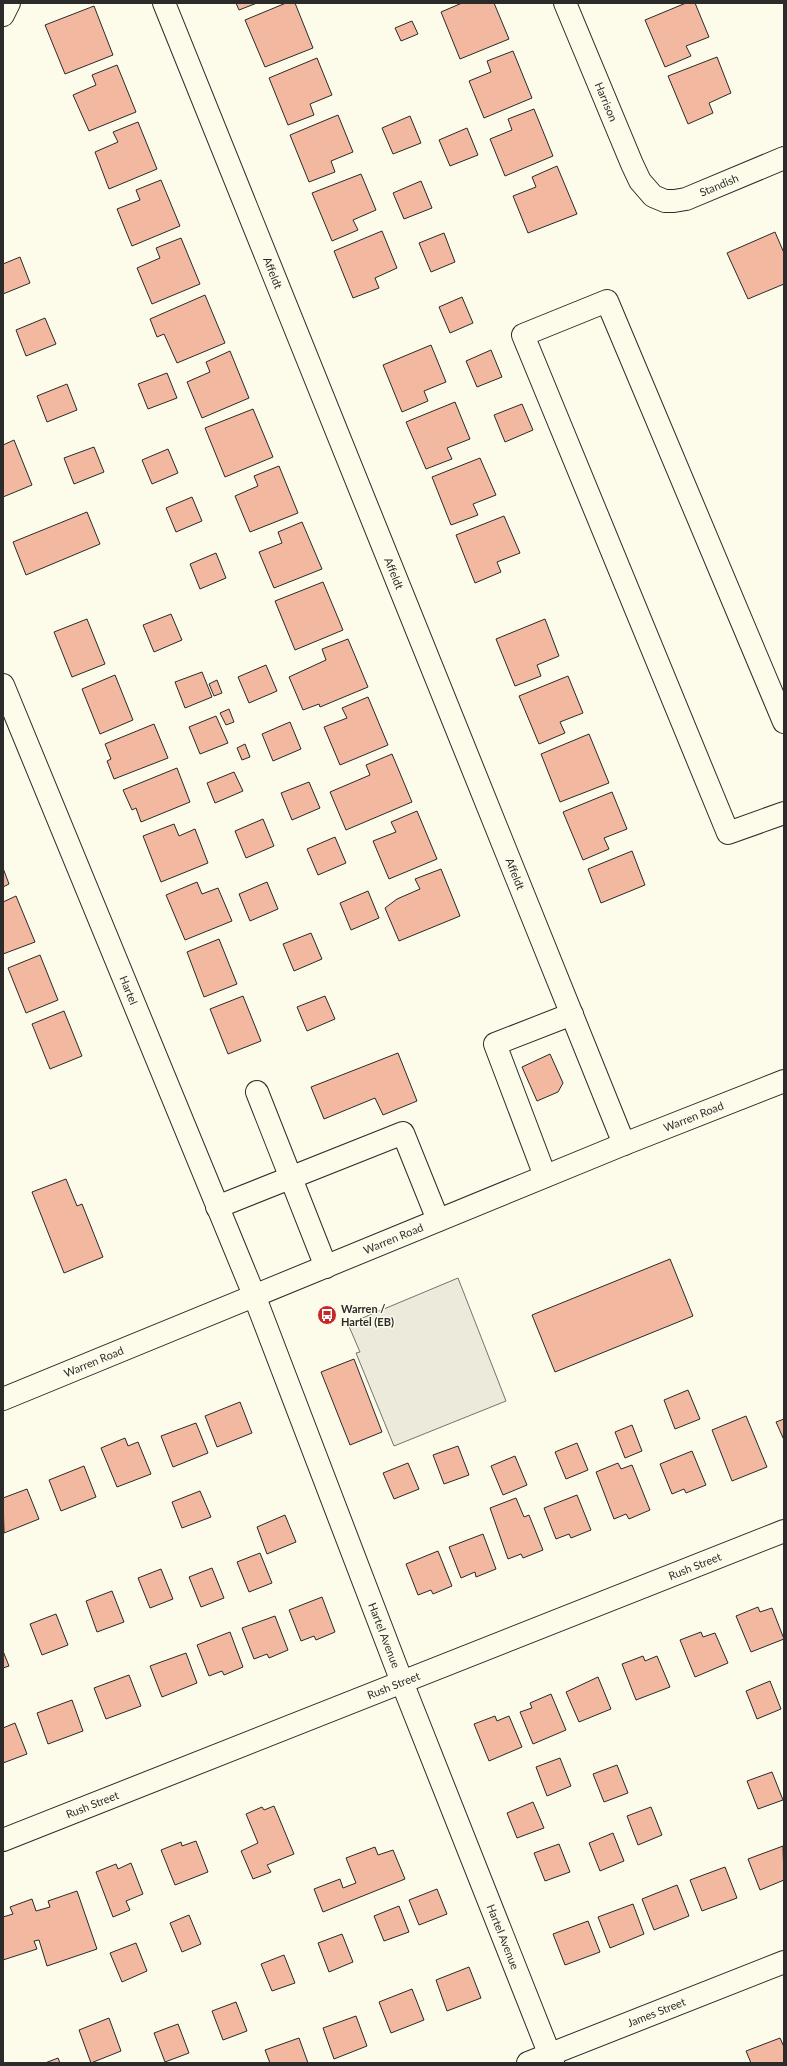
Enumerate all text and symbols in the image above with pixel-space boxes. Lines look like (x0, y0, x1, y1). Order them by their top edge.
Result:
street label: Harrison (593, 80, 621, 123)
street label: Standish (697, 171, 740, 199)
street label: Affeldt (261, 255, 285, 290)
street label: Affeldt (382, 556, 407, 591)
street label: Affeldt (503, 856, 528, 891)
street label: Hartel (117, 974, 141, 1006)
street label: Warren Road (661, 1099, 725, 1134)
street label: Warren Road (361, 1220, 425, 1256)
place label: Warren / Hartel (EB) (341, 1302, 394, 1328)
bus stop icon: Warren / Hartel (EB) (316, 1304, 338, 1326)
street label: Warren Road (62, 1343, 125, 1379)
street label: Rush Street (666, 1550, 723, 1582)
street label: Hartel Avenue (366, 1601, 403, 1670)
street label: Rush Street (365, 1669, 422, 1701)
street label: Rush Street (64, 1788, 120, 1820)
street label: Hartel Avenue (485, 1902, 522, 1971)
street label: James Street (625, 1995, 687, 2029)

